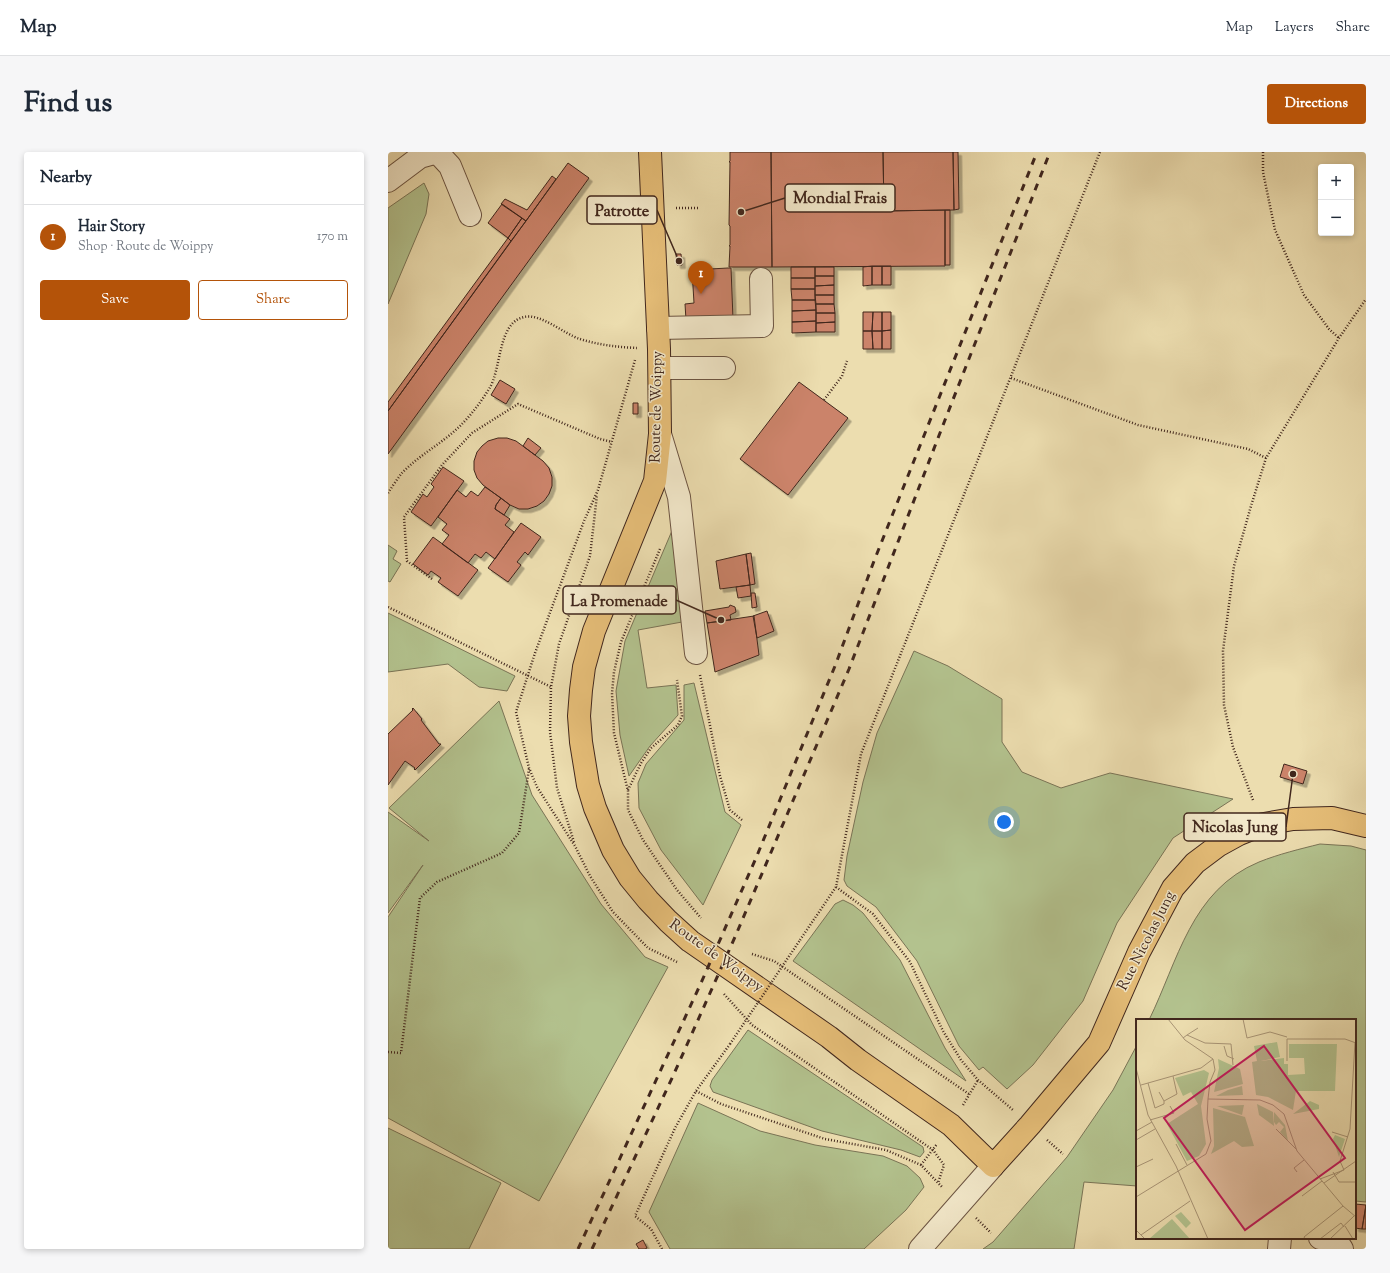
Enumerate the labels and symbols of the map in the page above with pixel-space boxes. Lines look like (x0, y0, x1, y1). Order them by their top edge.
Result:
callout: Mondial Frais (785, 184, 895, 212)
text: Mondial Frais (793, 188, 887, 211)
callout: Patrotte (587, 196, 657, 224)
text: Patrotte (595, 201, 650, 224)
pin: 1 (688, 261, 714, 294)
street label: Route de Woippy (646, 350, 668, 463)
callout: La Promenade (563, 586, 676, 614)
text: La Promenade (570, 591, 668, 614)
your location (994, 812, 1014, 832)
callout: Nicolas Jung (1184, 813, 1286, 841)
text: Nicolas Jung (1192, 817, 1278, 840)
street label: Rue Nicolas Jung (1113, 888, 1181, 994)
street label: Route de Woippy (664, 915, 768, 998)
inset map (1136, 1019, 1356, 1239)

